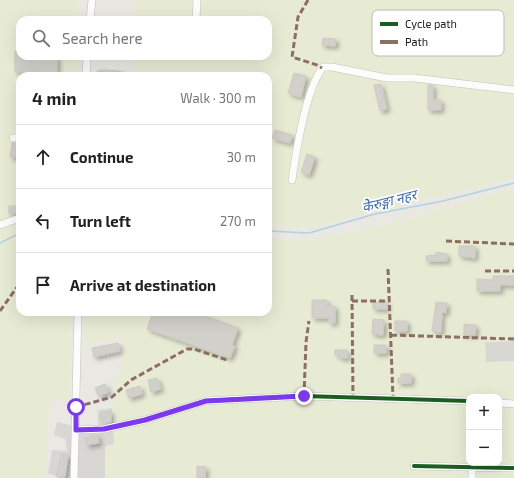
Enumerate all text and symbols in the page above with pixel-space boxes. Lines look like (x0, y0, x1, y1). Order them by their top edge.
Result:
legend (372, 10, 504, 56)
search box (16, 16, 272, 60)
text: Cycle path (405, 17, 457, 30)
icon: search (30, 27, 52, 49)
text: Search here (62, 29, 143, 47)
text: Path (405, 35, 428, 48)
text: 4 min (32, 88, 76, 108)
text: Walk · 300 m (180, 90, 256, 106)
icon: ahead (32, 146, 54, 168)
text: Continue (70, 148, 133, 166)
text: 30 m (227, 149, 256, 165)
water label: केेरुङ्गा नहर (360, 185, 421, 215)
icon: left (32, 210, 54, 232)
text: Turn left (70, 212, 131, 230)
text: 270 m (220, 213, 256, 229)
icon: arrive (32, 274, 54, 296)
text: Arrive at destination (70, 276, 216, 294)
route end (295, 387, 313, 405)
map controls (466, 394, 502, 466)
button: + (466, 394, 502, 430)
route start (67, 398, 85, 416)
button: − (466, 430, 502, 466)

